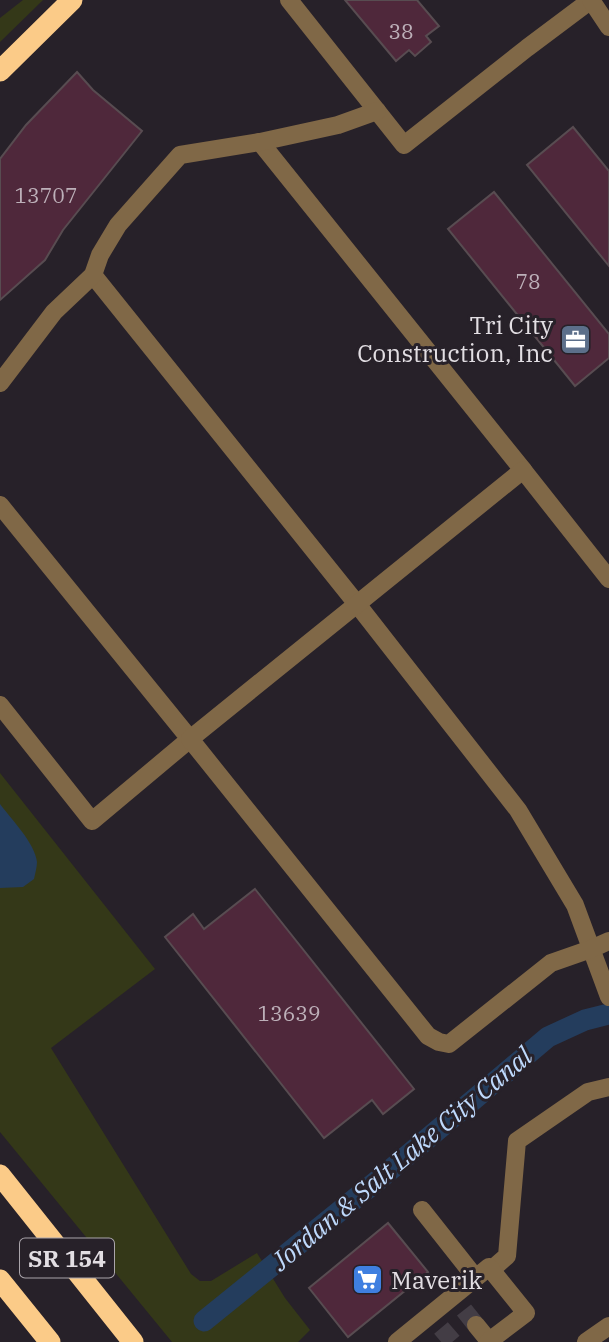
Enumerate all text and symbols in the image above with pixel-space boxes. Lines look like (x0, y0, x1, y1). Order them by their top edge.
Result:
house number: 38 (388, 17, 414, 45)
house number: 13707 (15, 181, 78, 209)
house number: 78 (515, 267, 541, 295)
place label: Tri City Construction, Inc (357, 309, 553, 369)
office icon: Tri City Construction, Inc (559, 322, 593, 356)
house number: 13639 (258, 999, 321, 1027)
water label: Jordan & Salt Lake City Canal (263, 1038, 539, 1278)
road number: SR 154 (20, 1238, 114, 1278)
supermarket icon: Maverik (351, 1263, 385, 1297)
place label: Maverik (391, 1264, 482, 1296)

